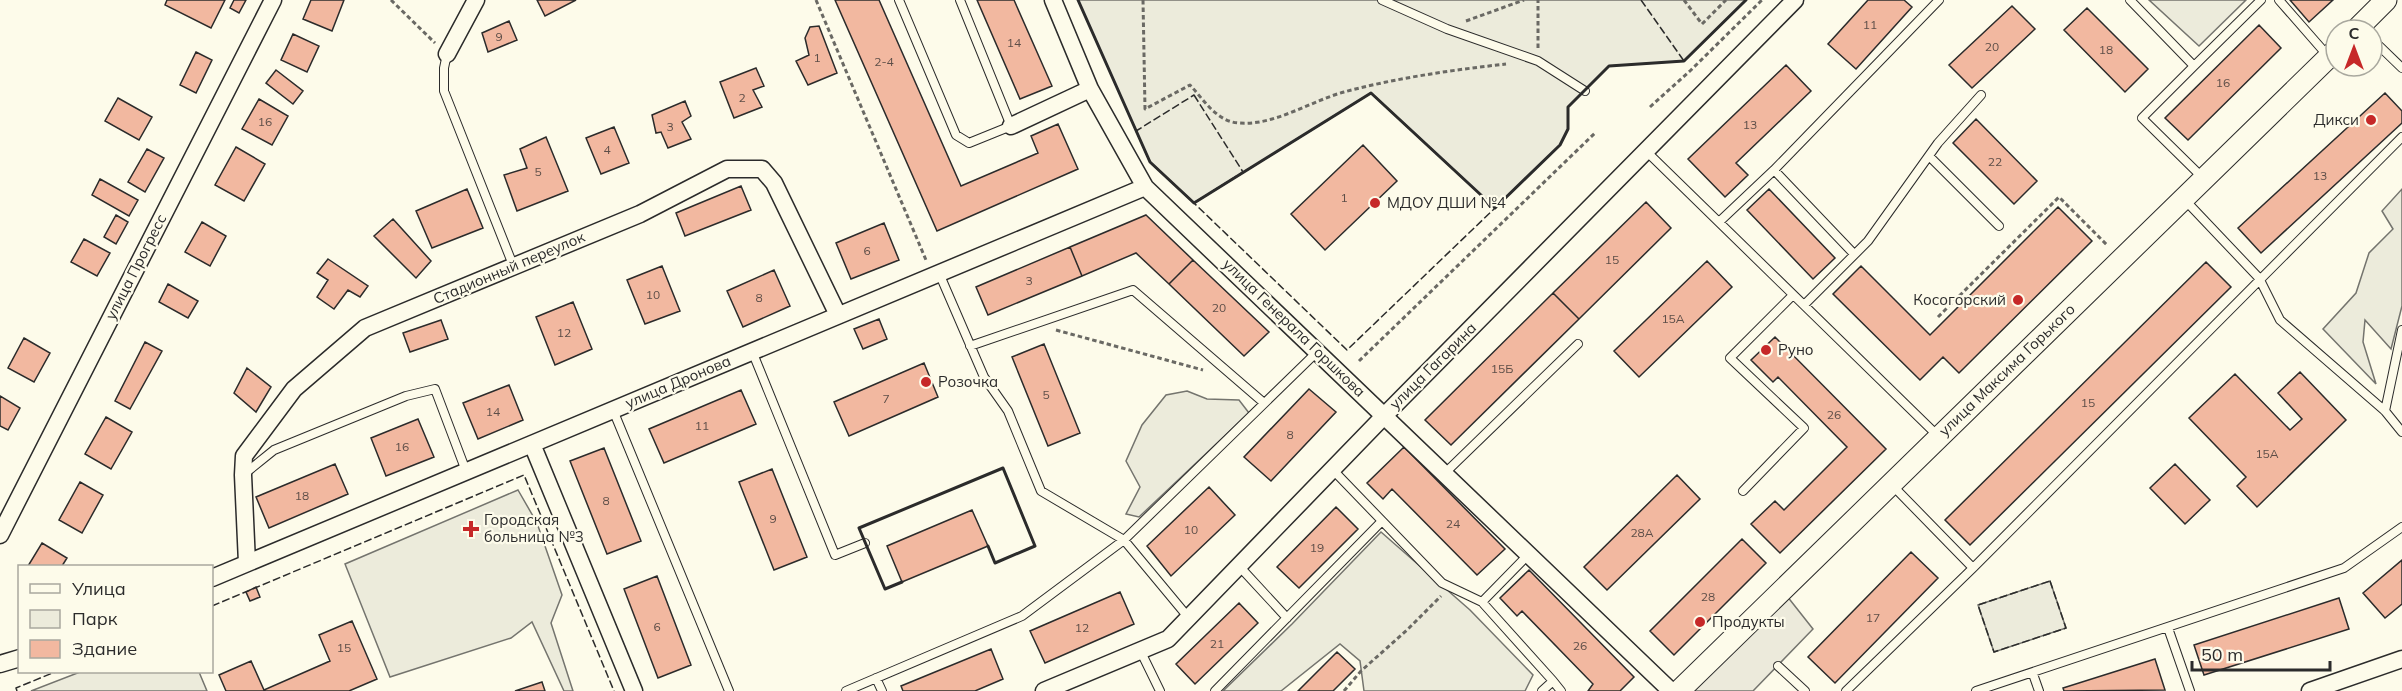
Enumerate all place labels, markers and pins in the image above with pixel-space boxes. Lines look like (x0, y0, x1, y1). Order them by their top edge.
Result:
place label: Дикси (2313, 110, 2359, 129)
marker: Дикси (2364, 113, 2378, 127)
place label: МДОУ ДШИ №4 (1387, 193, 1506, 212)
marker: МДОУ ДШИ №4 (1368, 196, 1382, 210)
place label: Косогорский (1913, 290, 2006, 309)
marker: Косогорский (2011, 293, 2025, 307)
place label: Руно (1778, 340, 1814, 359)
marker: Руно (1759, 343, 1773, 357)
place label: Розочка (938, 372, 998, 391)
marker: Розочка (919, 375, 933, 389)
place label: Городская больница №3 (484, 510, 584, 546)
marker: Городская больница №3 (462, 520, 480, 538)
place label: Продукты (1712, 612, 1785, 631)
marker: Продукты (1693, 615, 1707, 629)

